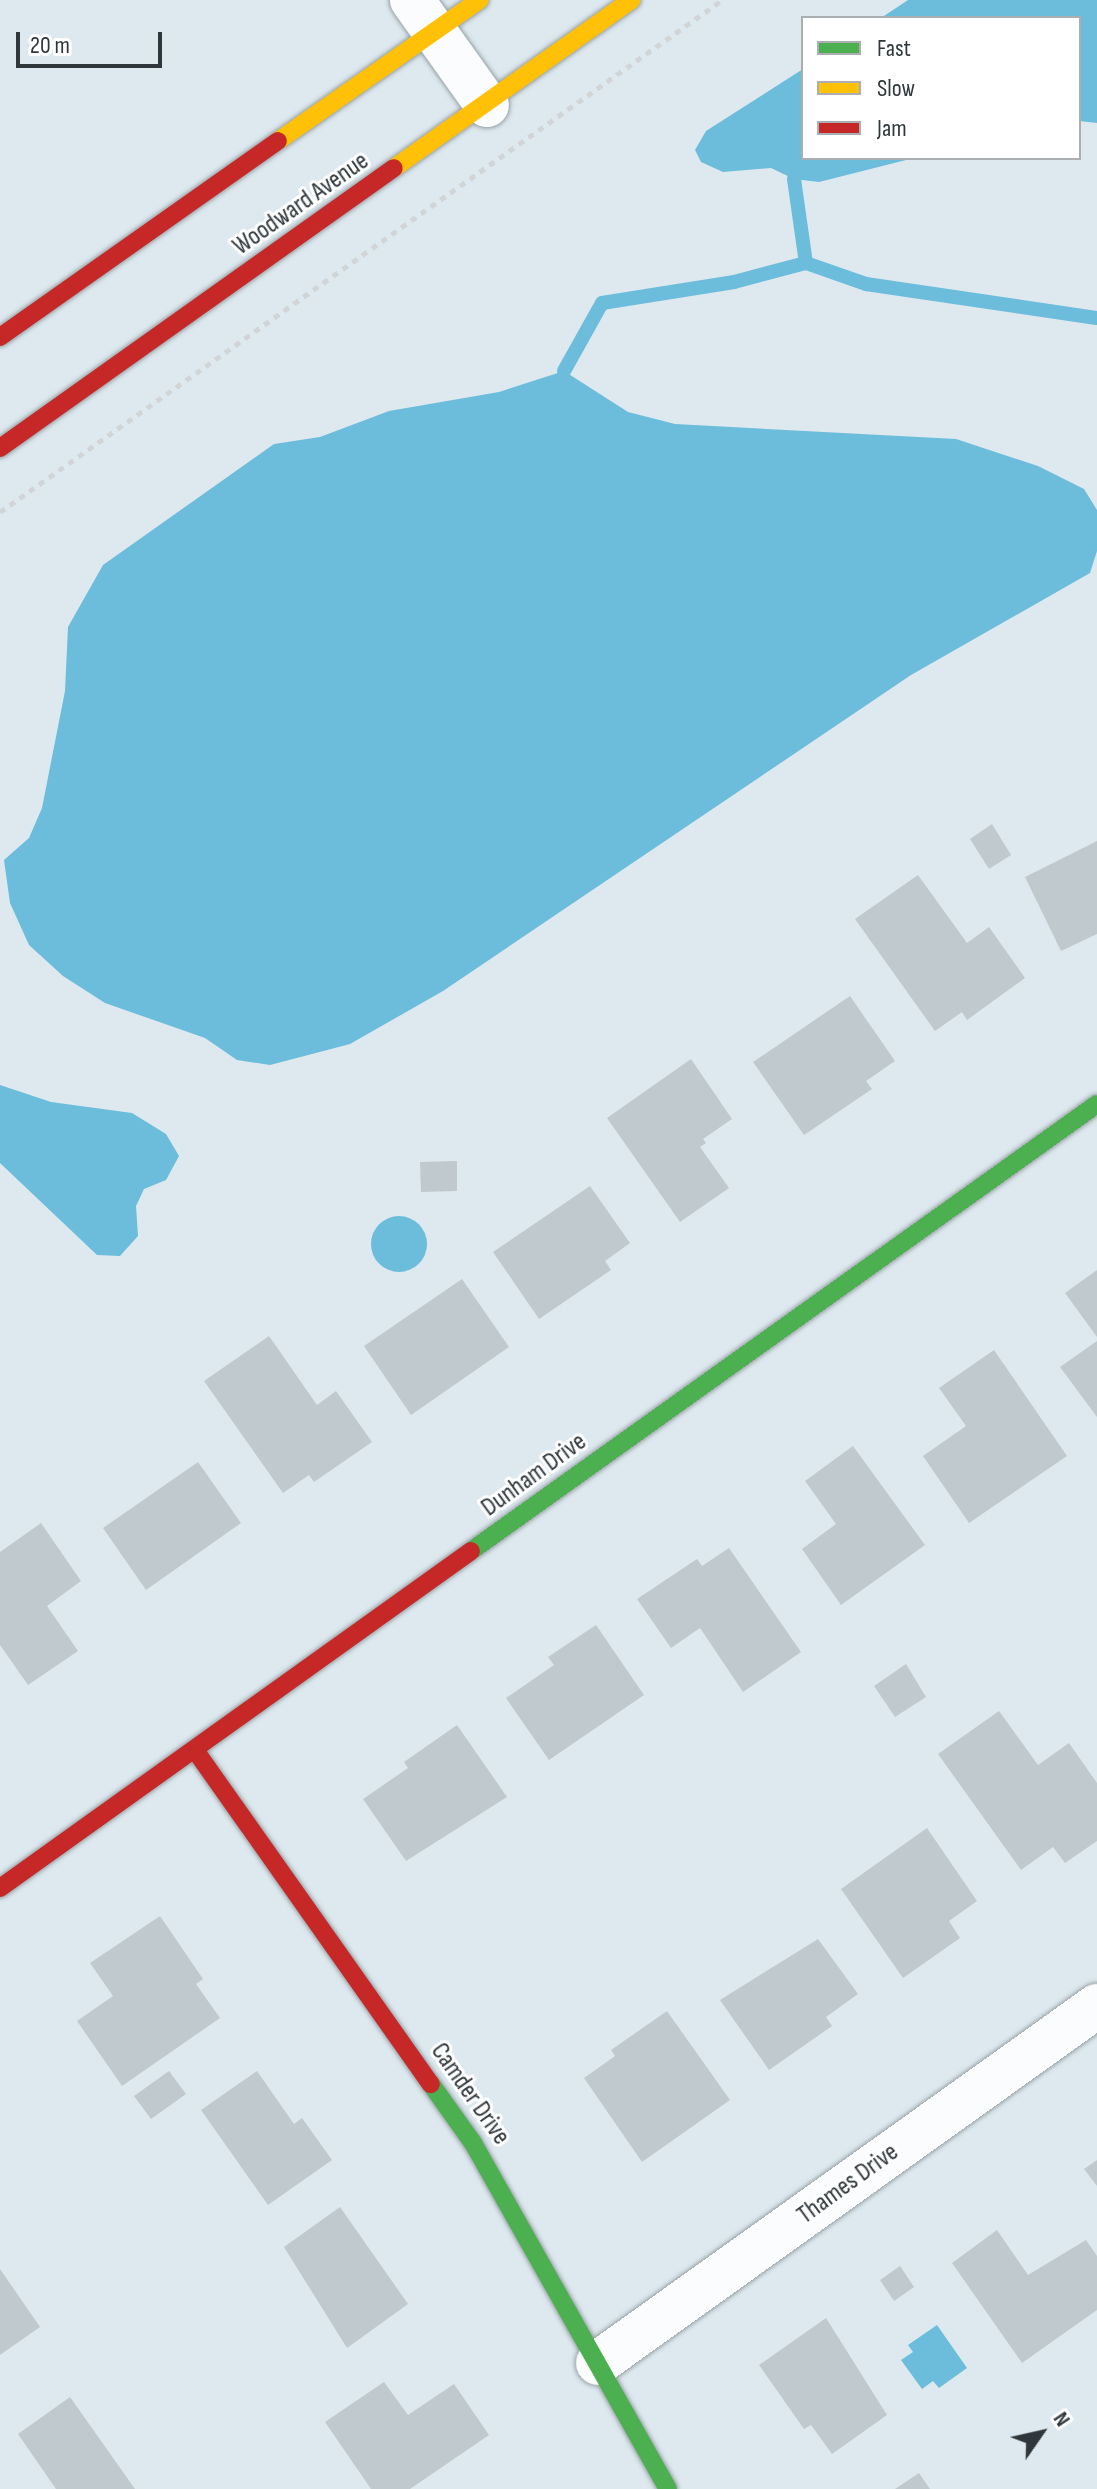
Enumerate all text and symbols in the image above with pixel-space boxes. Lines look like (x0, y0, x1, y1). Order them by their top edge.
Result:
scale bar (20, 16, 166, 66)
legend (801, 16, 1081, 160)
text: 20 m (30, 31, 70, 60)
text: Fast (877, 34, 911, 63)
text: Slow (877, 74, 915, 103)
text: Jam (877, 114, 907, 143)
street label: Woodward Avenue (227, 146, 375, 262)
street label: Dunham Drive (475, 1426, 593, 1524)
street label: Camder Drive (424, 2037, 516, 2151)
street label: Thames Drive (791, 2137, 905, 2231)
north arrow (1001, 2393, 1081, 2473)
text: N (1047, 2407, 1076, 2432)

